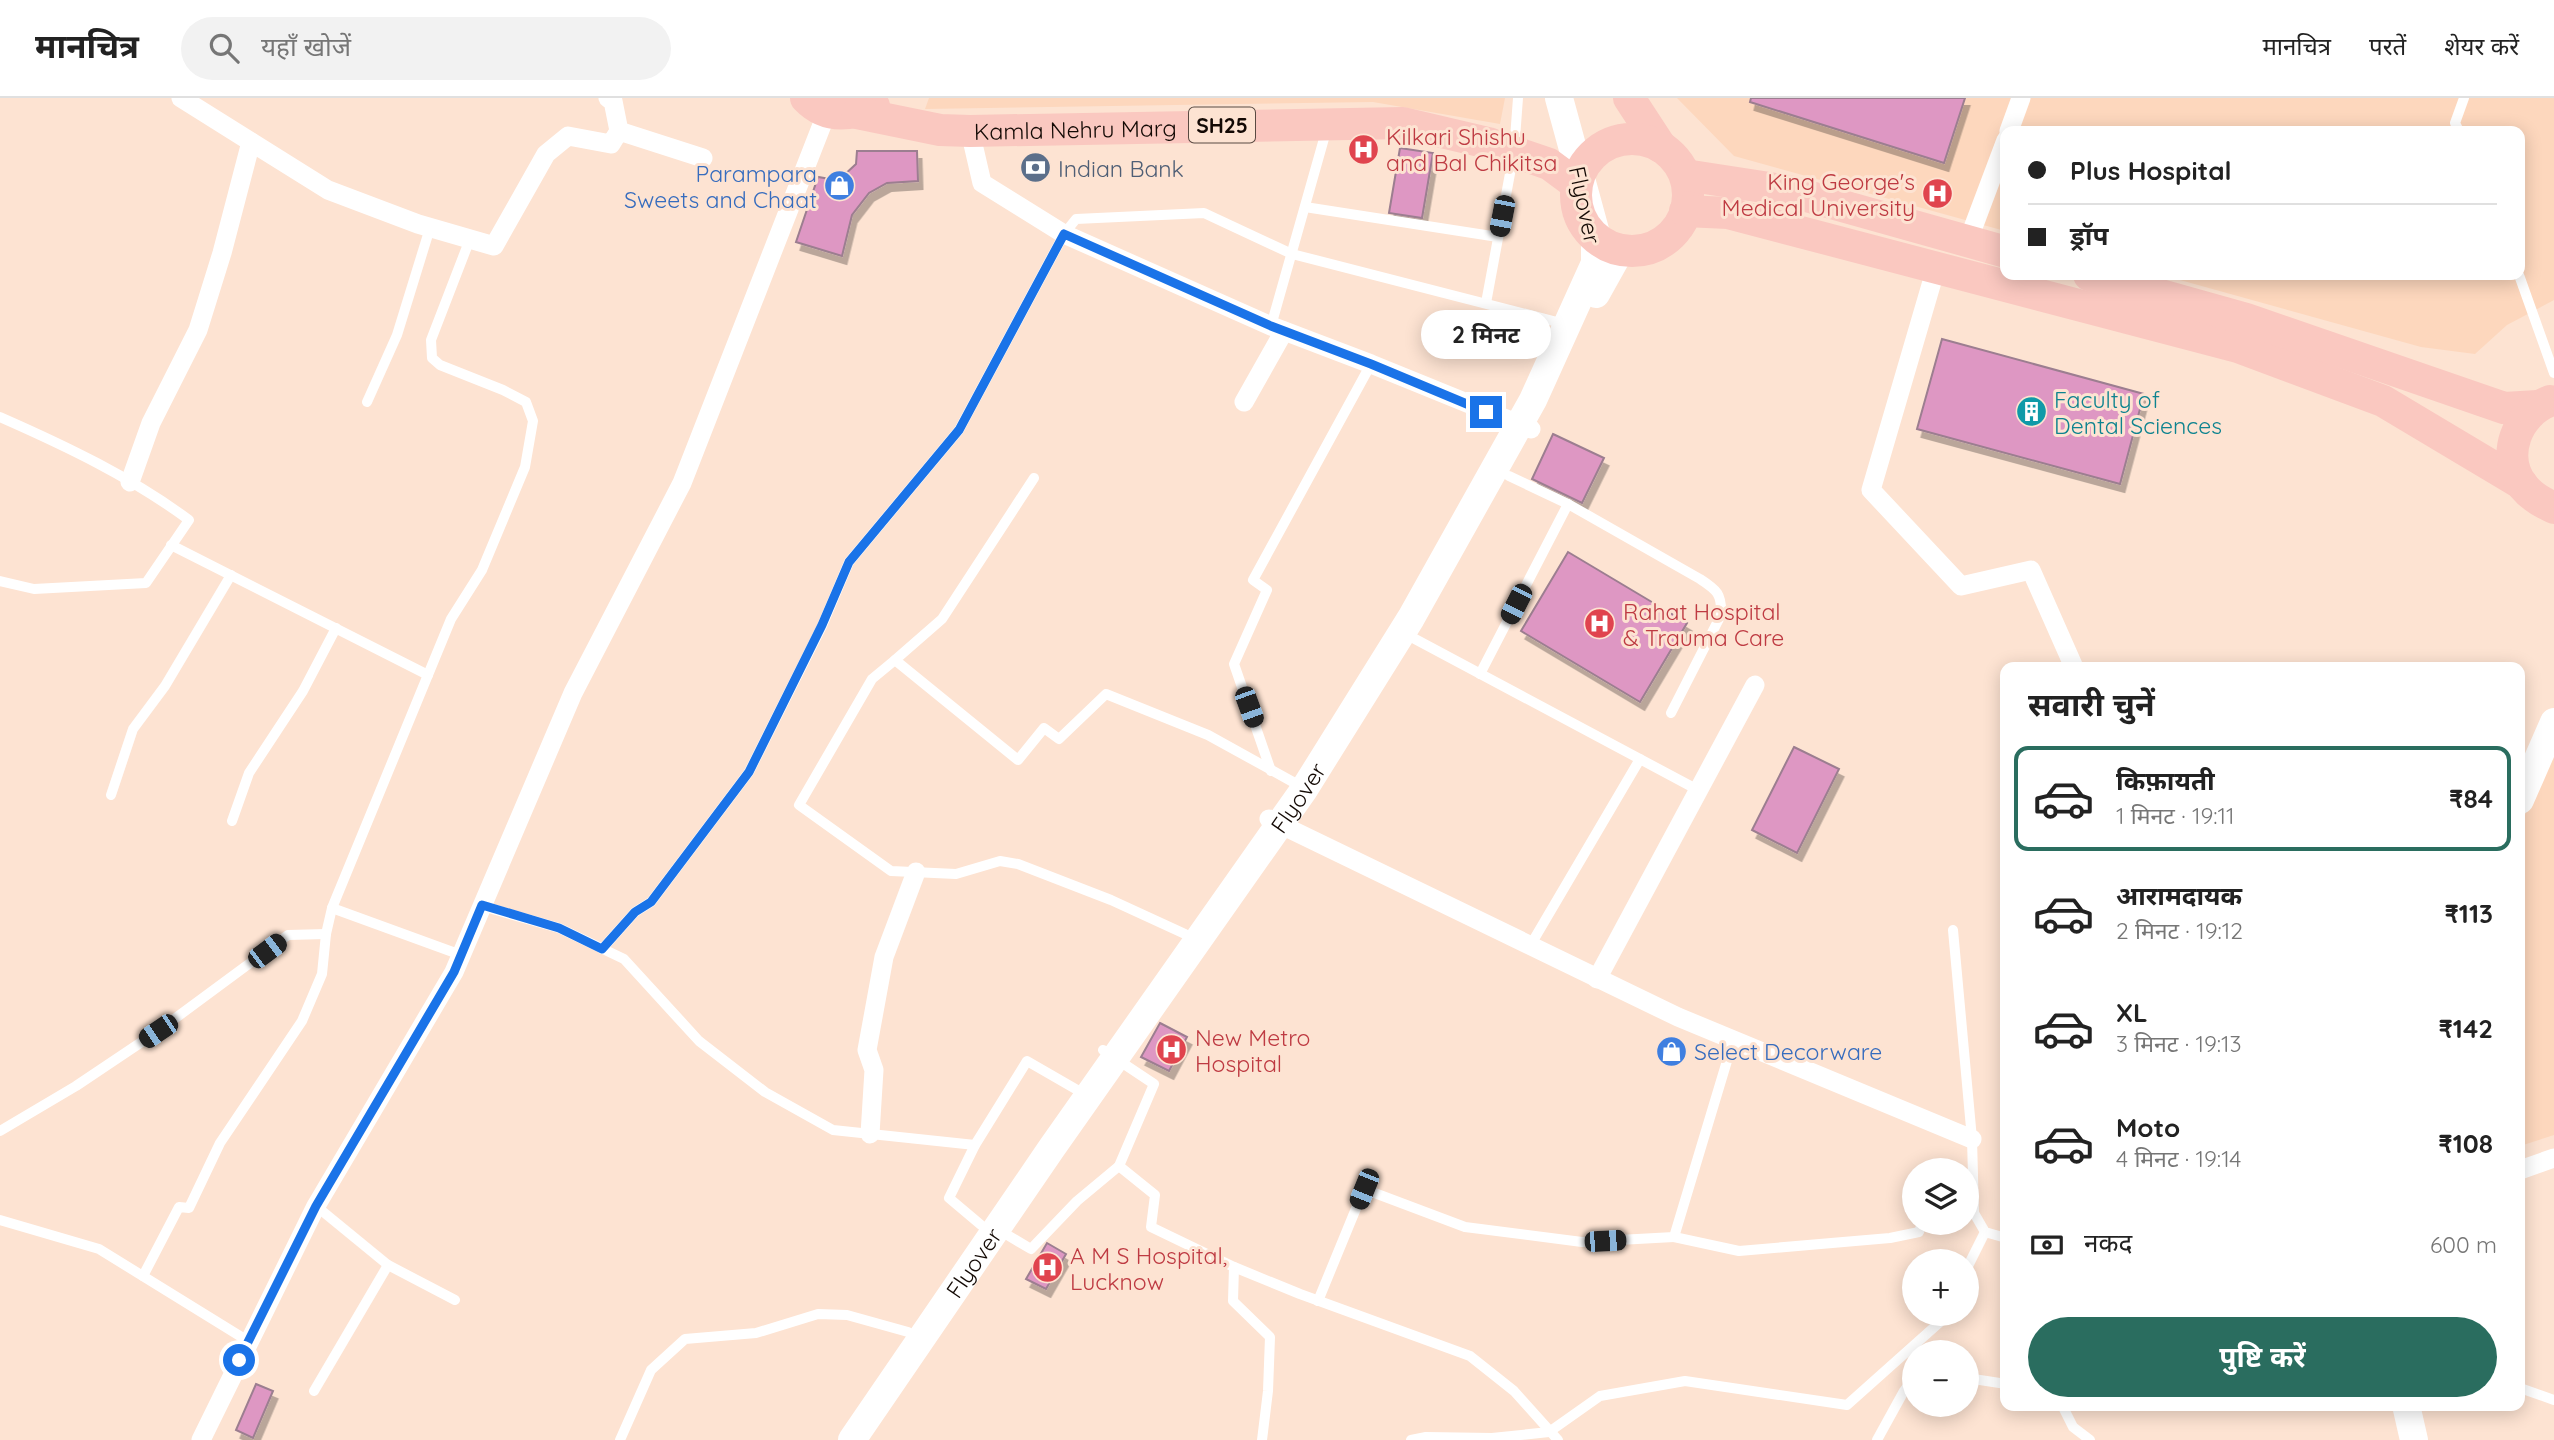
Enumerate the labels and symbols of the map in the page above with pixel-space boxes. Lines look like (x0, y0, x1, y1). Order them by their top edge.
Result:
road number: SH25 (1189, 108, 1255, 142)
street label: Kamla Nehru Marg (974, 113, 1177, 145)
place label: Kilkari Shishu and Bal Chikitsa (1386, 122, 1557, 177)
hospital icon: Kilkari Shishu and Bal Chikitsa (1346, 132, 1380, 166)
bank icon: Indian Bank (1018, 151, 1052, 185)
place label: Indian Bank (1058, 154, 1184, 183)
place label: Parampara Sweets and Chaat (624, 159, 817, 214)
street label: Flyover (1563, 164, 1607, 247)
place label: King George's Medical University (1722, 167, 1915, 222)
shop icon: Parampara Sweets and Chaat (823, 169, 857, 203)
hospital icon: King George's Medical University (1921, 177, 1955, 211)
car (1488, 193, 1517, 239)
callout: 2 मिनट (1421, 310, 1551, 360)
place label: Faculty of Dental Sciences (2054, 385, 2222, 440)
building icon: Faculty of Dental Sciences (2014, 395, 2048, 429)
route end (1470, 396, 1502, 428)
car (1498, 581, 1535, 627)
place label: Rahat Hospital & Trauma Care (1623, 597, 1784, 652)
hospital icon: Rahat Hospital & Trauma Care (1583, 607, 1617, 641)
car (1232, 684, 1267, 730)
street label: Flyover (1264, 757, 1332, 838)
car (244, 930, 291, 972)
car (135, 1011, 182, 1051)
place label: New Metro Hospital (1195, 1023, 1310, 1078)
hospital icon: New Metro Hospital (1155, 1033, 1189, 1067)
shop icon: Select Decorware (1654, 1034, 1688, 1068)
place label: Select Decorware (1694, 1037, 1882, 1066)
car (1347, 1166, 1382, 1212)
street label: Flyover (939, 1222, 1008, 1303)
car (1584, 1229, 1627, 1253)
place label: A M S Hospital, Lucknow (1070, 1241, 1227, 1296)
hospital icon: A M S Hospital, Lucknow (1030, 1251, 1064, 1285)
route start (223, 1344, 255, 1376)

